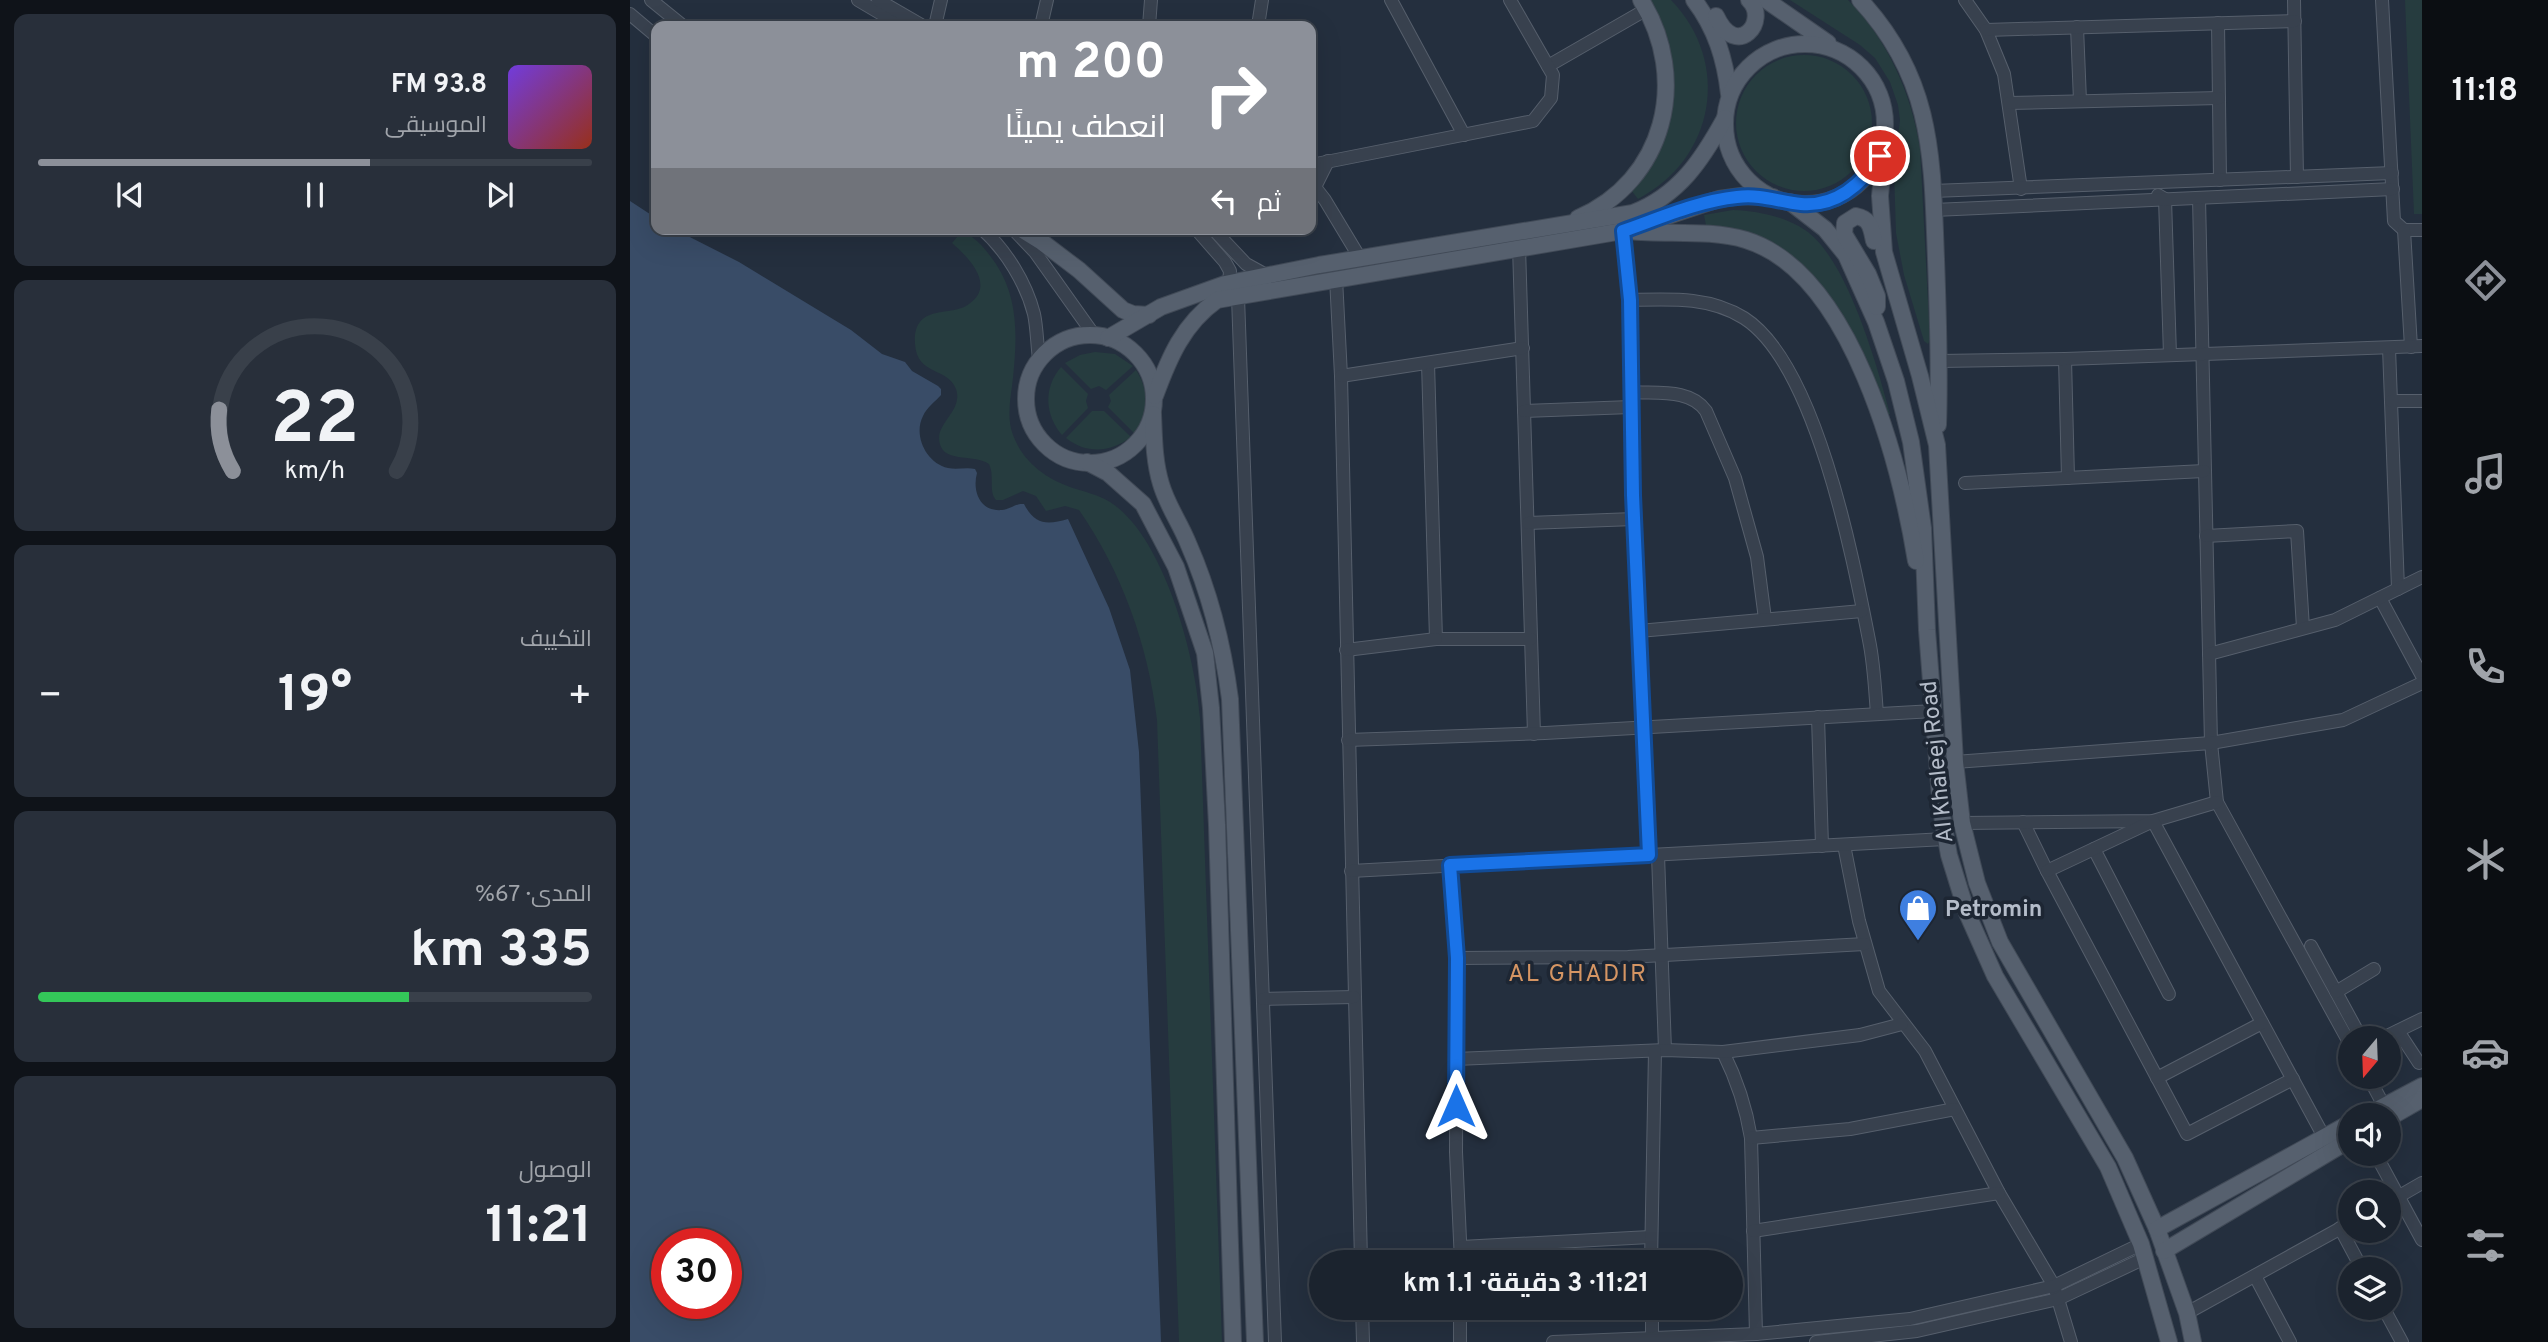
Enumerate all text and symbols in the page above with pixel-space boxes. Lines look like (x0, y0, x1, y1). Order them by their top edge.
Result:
text: 200 m (1016, 34, 1166, 96)
icon: right (1190, 49, 1281, 140)
text: 93.8 FM (391, 69, 487, 102)
text: 11:18 (2452, 72, 2518, 112)
text: انعطف يمينًا (1005, 109, 1166, 149)
text: الموسيقى (385, 112, 487, 141)
pin (1850, 126, 1910, 186)
icon: arrive (1861, 137, 1899, 175)
icon: previous (111, 176, 149, 214)
icon: pause (296, 176, 334, 214)
icon: next (481, 176, 519, 214)
icon: left (1205, 182, 1243, 220)
text: ثم (1257, 188, 1281, 221)
icon: directions (2461, 256, 2510, 305)
text: 22 (270, 378, 360, 470)
icon: music (2461, 449, 2510, 498)
text: km/h (285, 456, 345, 488)
text: التكييف (520, 626, 592, 655)
icon: phone (2461, 642, 2510, 691)
text: 19° (278, 664, 352, 730)
text: − (38, 673, 63, 722)
text: + (567, 673, 592, 722)
street label: Al Khaleej Road (1916, 679, 1961, 844)
icon: climate (2461, 835, 2510, 884)
text: المدى · 67% (475, 881, 592, 910)
shop icon: Petromin (1897, 887, 1939, 942)
place label: Petromin (1945, 896, 2042, 925)
text: 335 km (410, 919, 592, 985)
district label: AL GHADIR (1508, 960, 1648, 990)
north arrow (2338, 1026, 2401, 1088)
map controls (2338, 1026, 2401, 1320)
icon: car (2461, 1028, 2510, 1077)
position arrow (1419, 1069, 1493, 1143)
button: sound (2338, 1103, 2401, 1166)
text: الوصول (519, 1157, 592, 1186)
button: search (2338, 1180, 2401, 1243)
text: 11:21 (485, 1195, 592, 1261)
icon: filters (2461, 1221, 2510, 1270)
speed limit sign: 30 (651, 1228, 742, 1319)
button: layers (2338, 1257, 2401, 1320)
text: 11:21 · 3 دقيقة · 1.1 km (1403, 1268, 1649, 1301)

